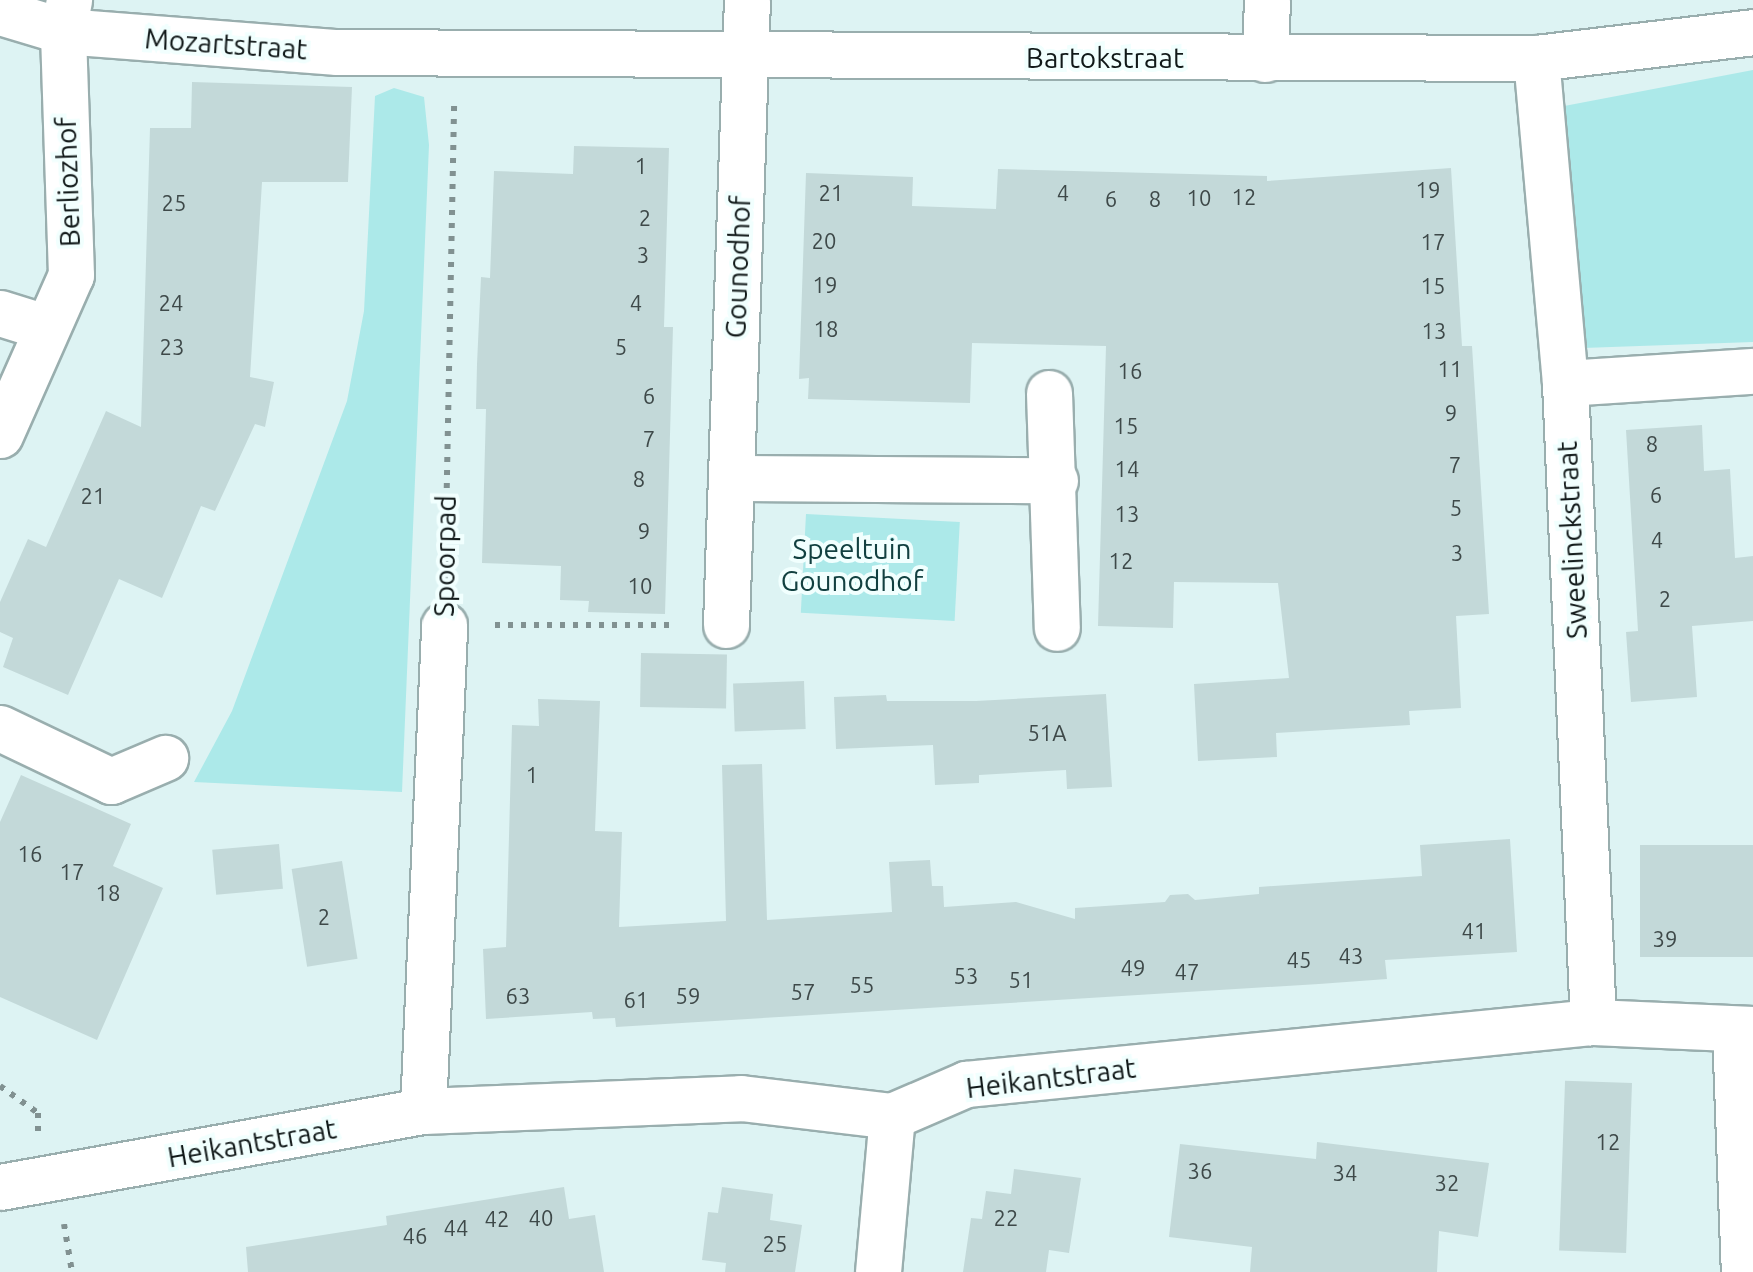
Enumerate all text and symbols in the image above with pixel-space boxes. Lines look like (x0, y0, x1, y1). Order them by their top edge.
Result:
street label: Mozartstraat (144, 22, 308, 66)
street label: Bartokstraat (1026, 41, 1184, 75)
street label: Berliozhof (49, 116, 87, 248)
house number: 1 (635, 153, 647, 179)
house number: 19 (1416, 177, 1440, 203)
house number: 21 (819, 180, 843, 206)
house number: 4 (1057, 180, 1069, 206)
house number: 12 (1232, 184, 1256, 210)
house number: 10 (1187, 185, 1211, 211)
house number: 6 (1105, 186, 1117, 212)
house number: 8 (1149, 186, 1161, 212)
house number: 25 (162, 190, 186, 216)
street label: Gounodhof (719, 195, 757, 339)
house number: 2 (639, 205, 651, 231)
house number: 20 (812, 228, 836, 254)
house number: 17 (1421, 229, 1445, 255)
house number: 3 (637, 242, 649, 268)
house number: 19 (813, 272, 837, 298)
house number: 15 (1421, 273, 1445, 299)
house number: 24 (159, 290, 183, 316)
house number: 4 (630, 290, 642, 316)
house number: 18 (814, 316, 838, 342)
house number: 13 (1422, 318, 1446, 344)
house number: 23 (160, 334, 184, 360)
house number: 5 (615, 334, 627, 360)
house number: 11 (1438, 356, 1462, 382)
house number: 16 (1118, 358, 1142, 384)
house number: 6 (643, 383, 655, 409)
house number: 9 (1445, 400, 1457, 426)
house number: 15 (1114, 413, 1138, 439)
house number: 7 (643, 426, 655, 452)
house number: 8 (1646, 431, 1658, 457)
street label: Sweelinckstraat (1550, 440, 1594, 640)
house number: 7 (1449, 452, 1461, 478)
house number: 14 (1115, 456, 1139, 482)
house number: 8 (633, 466, 645, 492)
house number: 6 (1650, 482, 1662, 508)
house number: 21 (81, 483, 105, 509)
street label: Spoorpad (427, 495, 463, 617)
house number: 5 (1450, 495, 1462, 521)
house number: 13 (1115, 501, 1139, 527)
house number: 9 (638, 518, 650, 544)
house number: 4 (1651, 527, 1663, 553)
park label: Speeltuin Gounodhof (781, 532, 923, 598)
house number: 3 (1451, 540, 1463, 566)
house number: 12 (1109, 548, 1133, 574)
house number: 10 (628, 573, 652, 599)
house number: 2 (1659, 586, 1671, 612)
house number: 51A (1027, 720, 1067, 746)
house number: 1 (526, 762, 538, 788)
house number: 16 (18, 841, 42, 867)
house number: 17 (60, 859, 84, 885)
house number: 18 (96, 880, 120, 906)
house number: 2 (318, 904, 330, 930)
house number: 41 (1462, 918, 1486, 944)
house number: 39 (1653, 926, 1677, 952)
house number: 43 (1339, 943, 1363, 969)
house number: 45 (1287, 947, 1311, 973)
house number: 49 (1121, 955, 1145, 981)
house number: 47 (1175, 959, 1199, 985)
house number: 53 (954, 963, 978, 989)
house number: 51 (1009, 967, 1033, 993)
house number: 55 (850, 972, 874, 998)
house number: 57 (791, 979, 815, 1005)
house number: 63 (506, 983, 530, 1009)
house number: 59 (676, 983, 700, 1009)
house number: 61 (624, 987, 648, 1013)
street label: Heikantstraat (964, 1051, 1138, 1105)
street label: Heikantstraat (165, 1112, 339, 1174)
house number: 12 (1596, 1129, 1620, 1155)
house number: 36 (1188, 1158, 1212, 1184)
house number: 34 (1333, 1160, 1357, 1186)
house number: 32 (1435, 1170, 1459, 1196)
house number: 40 (529, 1205, 553, 1231)
house number: 22 (994, 1205, 1018, 1231)
house number: 42 (485, 1206, 509, 1232)
house number: 44 (444, 1215, 468, 1241)
house number: 46 (403, 1223, 427, 1249)
house number: 25 (763, 1231, 787, 1257)

